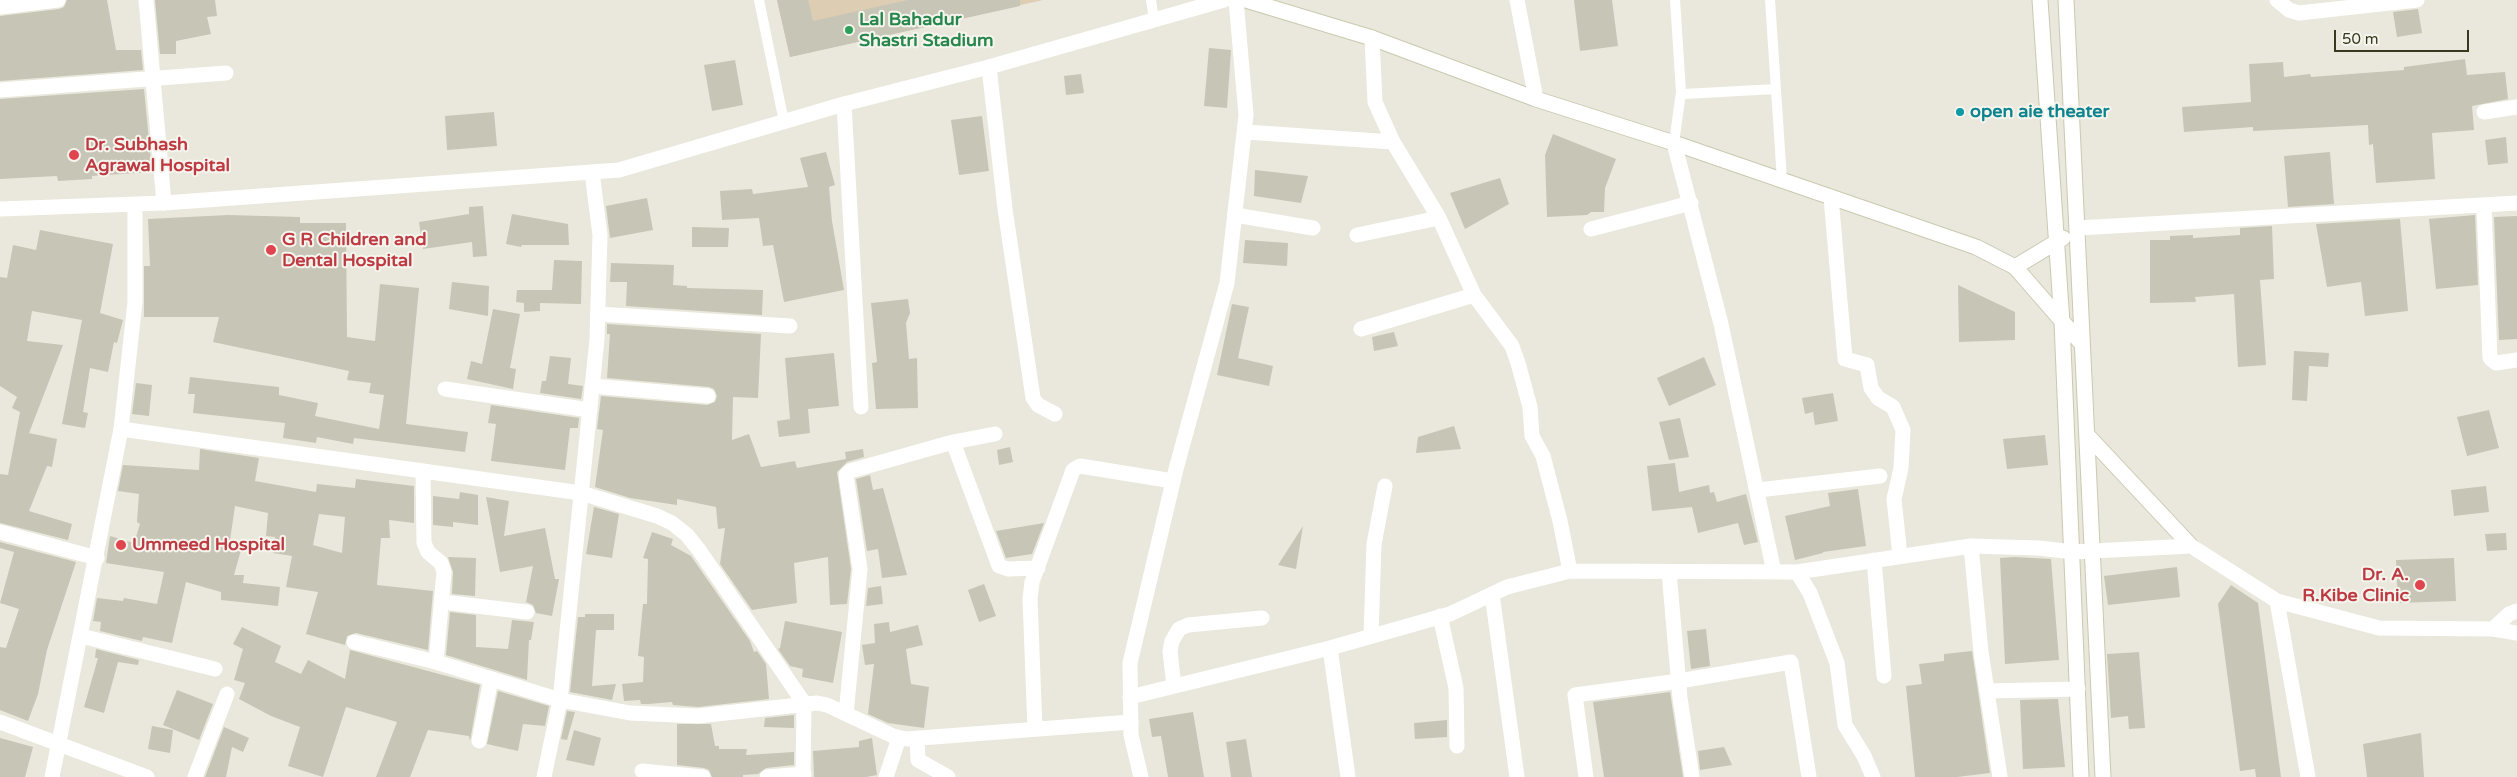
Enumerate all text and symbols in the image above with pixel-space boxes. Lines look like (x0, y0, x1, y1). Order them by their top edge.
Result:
place label: Lal Bahadur Shastri Stadium (859, 9, 994, 52)
scale bar (2337, 20, 2472, 52)
marker: Lal Bahadur Shastri Stadium (843, 24, 855, 36)
text: 50 m (2342, 30, 2379, 48)
place label: open aie theater (1970, 101, 2109, 123)
marker: open aie theater (1954, 106, 1966, 118)
place label: Dr. Subhash Agrawal Hospital (85, 134, 230, 176)
marker: Dr. Subhash Agrawal Hospital (67, 148, 81, 162)
place label: G R Children and Dental Hospital (282, 229, 426, 272)
marker: G R Children and Dental Hospital (264, 243, 278, 257)
place label: Ummeed Hospital (132, 534, 285, 556)
marker: Ummeed Hospital (114, 538, 128, 552)
place label: Dr. A. R.Kibe Clinic (2302, 564, 2409, 606)
marker: Dr. A. R.Kibe Clinic (2413, 578, 2427, 592)

